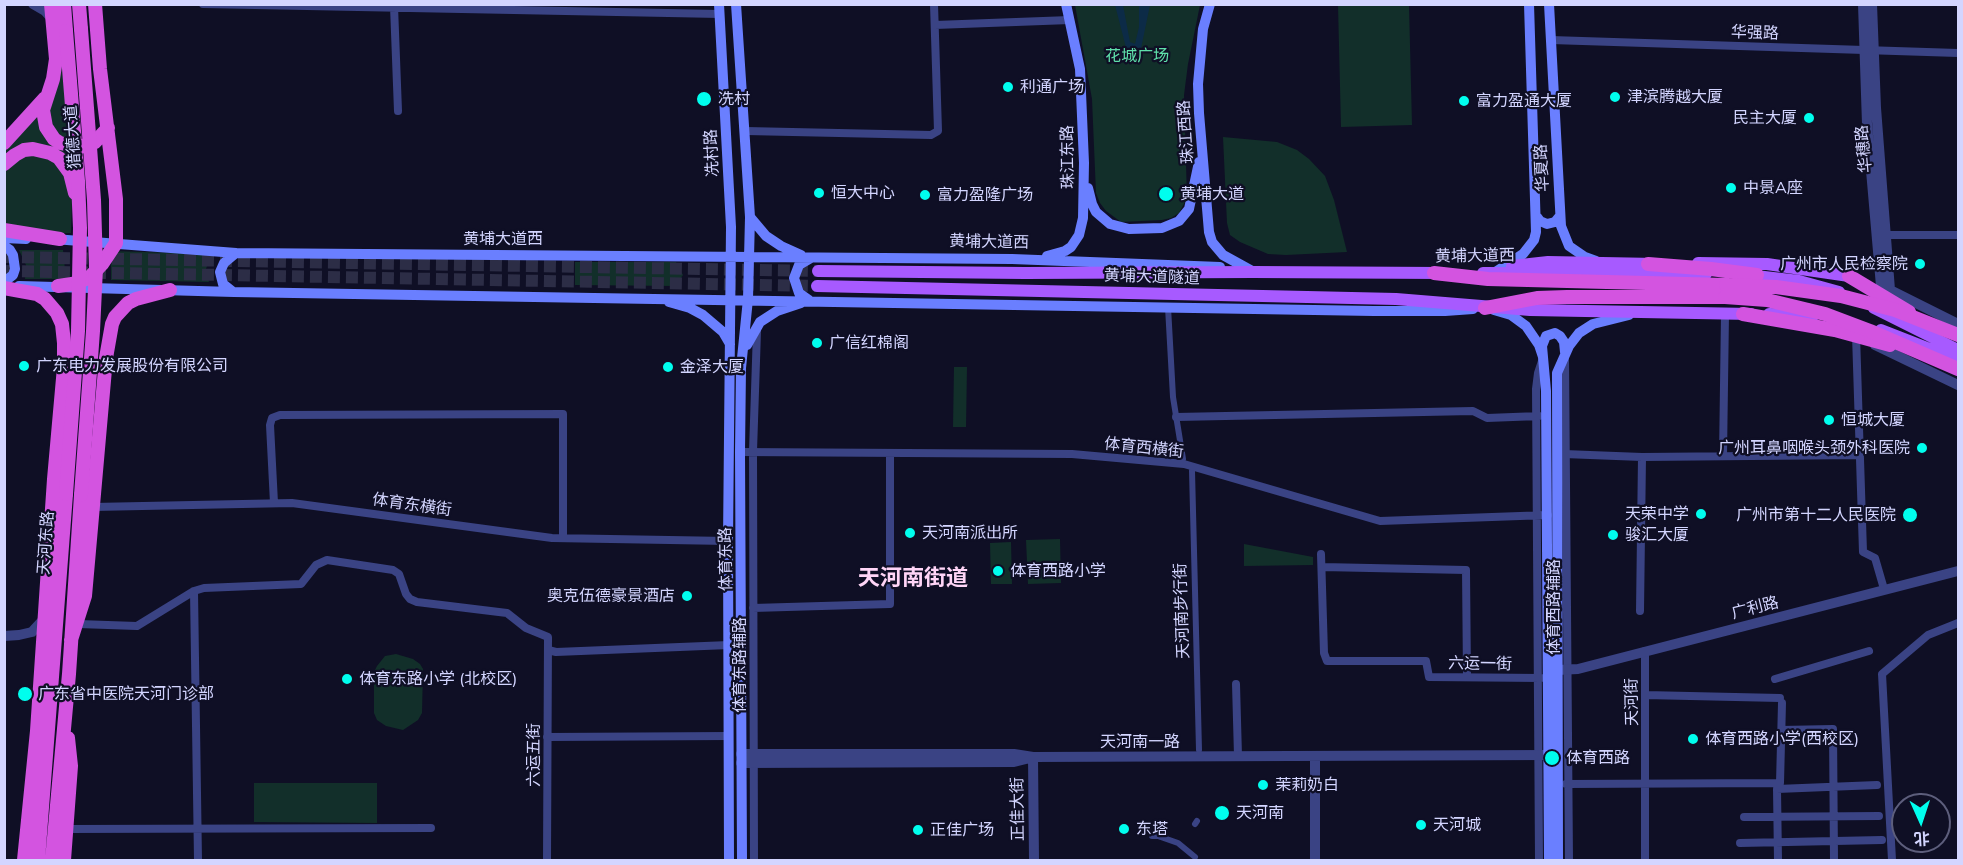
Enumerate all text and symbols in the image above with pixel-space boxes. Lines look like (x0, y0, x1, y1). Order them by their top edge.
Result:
street label: 华强路 (1731, 23, 1779, 43)
park label: 花城广场 (1105, 46, 1169, 66)
place label: 利通广场 (1020, 77, 1084, 97)
marker: 利通广场 (1001, 80, 1015, 94)
place label: 津滨腾越大厦 (1627, 87, 1723, 107)
place label: 冼村 (718, 89, 750, 109)
marker: 冼村 (695, 90, 713, 108)
marker: 津滨腾越大厦 (1608, 90, 1622, 104)
place label: 富力盈通大厦 (1476, 91, 1572, 111)
marker: 富力盈通大厦 (1457, 94, 1471, 108)
street label: 珠江西路 (1174, 99, 1198, 165)
street label: 猎德大道 (61, 104, 85, 170)
place label: 民主大厦 (1733, 108, 1797, 128)
marker: 民主大厦 (1802, 111, 1816, 125)
street label: 华穗路 (1852, 124, 1876, 174)
street label: 珠江东路 (1058, 125, 1078, 189)
street label: 冼村路 (701, 129, 723, 177)
street label: 华夏路 (1531, 144, 1553, 192)
place label: 中景A座 (1743, 178, 1803, 198)
marker: 中景A座 (1724, 181, 1738, 195)
place label: 恒大中心 (831, 183, 895, 203)
place label: 黄埔大道 (1180, 184, 1244, 204)
place label: 富力盈隆广场 (937, 185, 1033, 205)
marker: 黄埔大道 (1157, 185, 1175, 203)
marker: 恒大中心 (812, 186, 826, 200)
marker: 富力盈隆广场 (918, 188, 932, 202)
street label: 黄埔大道西 (463, 229, 543, 249)
street label: 黄埔大道西 (949, 232, 1029, 252)
street label: 黄埔大道西 (1435, 246, 1515, 266)
place label: 广州市人民检察院 (1780, 254, 1908, 274)
marker: 广州市人民检察院 (1913, 257, 1927, 271)
street label: 黄埔大道隧道 (1104, 266, 1200, 288)
place label: 广信红棉阁 (829, 333, 909, 353)
marker: 广信红棉阁 (810, 336, 824, 350)
place label: 广东电力发展股份有限公司 (36, 356, 228, 376)
place label: 金泽大厦 (680, 357, 744, 377)
marker: 广东电力发展股份有限公司 (17, 359, 31, 373)
marker: 金泽大厦 (661, 360, 675, 374)
place label: 恒城大厦 (1841, 410, 1905, 430)
marker: 恒城大厦 (1822, 413, 1836, 427)
street label: 体育西横街 (1103, 434, 1185, 462)
place label: 广州耳鼻咽喉头颈外科医院 (1718, 438, 1910, 458)
marker: 广州耳鼻咽喉头颈外科医院 (1915, 441, 1929, 455)
street label: 体育东横街 (371, 490, 453, 520)
place label: 天荣中学 (1625, 504, 1689, 524)
place label: 广州市第十二人民医院 (1736, 505, 1896, 525)
marker: 广州市第十二人民医院 (1901, 506, 1919, 524)
marker: 天荣中学 (1694, 507, 1708, 521)
street label: 天河东路 (34, 510, 58, 576)
place label: 天河南派出所 (922, 523, 1018, 543)
place label: 骏汇大厦 (1625, 525, 1689, 545)
marker: 天河南派出所 (903, 526, 917, 540)
street label: 体育东路 (716, 527, 736, 591)
marker: 骏汇大厦 (1606, 528, 1620, 542)
street label: 体育西路辅路 (1544, 559, 1564, 655)
place label: 体育西路小学 (1010, 561, 1106, 581)
street label: 天河南步行街 (1171, 563, 1193, 659)
marker: 体育西路小学 (991, 564, 1005, 578)
district label: 天河南街道 (858, 565, 968, 591)
place label: 奥克伍德豪景酒店 (547, 586, 675, 606)
marker: 奥克伍德豪景酒店 (680, 589, 694, 603)
street label: 广利路 (1729, 593, 1781, 623)
street label: 体育东路辅路 (730, 617, 750, 713)
street label: 六运一街 (1448, 654, 1512, 674)
place label: 体育东路小学 (北校区) (359, 669, 517, 689)
marker: 体育东路小学 (北校区) (340, 672, 354, 686)
street label: 天河街 (1622, 678, 1642, 726)
place label: 广东省中医院天河门诊部 (38, 684, 214, 704)
marker: 广东省中医院天河门诊部 (16, 685, 34, 703)
street label: 六运五街 (524, 723, 544, 787)
place label: 体育西路小学(西校区) (1705, 729, 1859, 749)
street label: 天河南一路 (1100, 732, 1180, 752)
marker: 体育西路小学(西校区) (1686, 732, 1700, 746)
place label: 体育西路 (1566, 748, 1630, 768)
marker: 体育西路 (1543, 749, 1561, 767)
place label: 茉莉奶白 (1275, 775, 1339, 795)
street label: 正佳大街 (1008, 777, 1028, 841)
marker: 茉莉奶白 (1256, 778, 1270, 792)
north arrow (1891, 793, 1951, 853)
place label: 天河南 (1236, 803, 1284, 823)
marker: 天河南 (1213, 804, 1231, 822)
place label: 天河城 (1433, 815, 1481, 835)
marker: 天河城 (1414, 818, 1428, 832)
place label: 东塔 (1136, 819, 1168, 839)
place label: 正佳广场 (930, 820, 994, 840)
marker: 东塔 (1117, 822, 1131, 836)
marker: 正佳广场 (911, 823, 925, 837)
text: 北 (1913, 829, 1930, 849)

